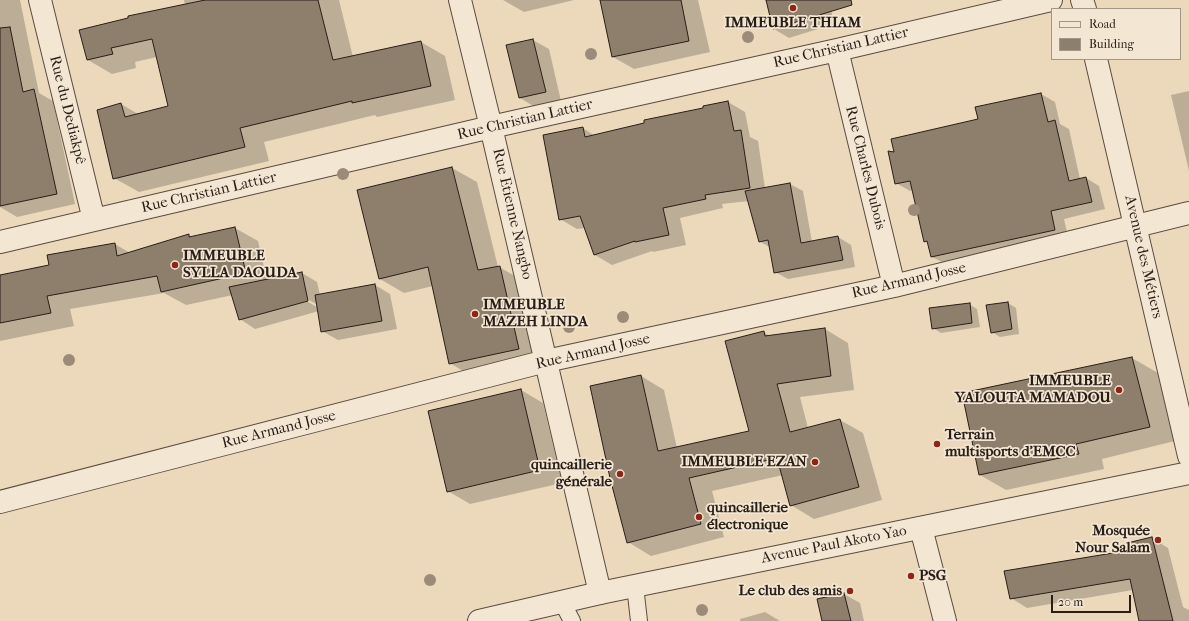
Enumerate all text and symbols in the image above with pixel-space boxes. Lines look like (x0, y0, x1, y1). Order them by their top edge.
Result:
marker: IMMEUBLE THIAM (788, 3, 798, 13)
legend (1051, 8, 1181, 60)
place label: IMMEUBLE THIAM (725, 14, 861, 32)
text: Road (1089, 17, 1116, 31)
street label: Rue Christian Lattier (772, 24, 910, 72)
text: Building (1089, 37, 1134, 51)
street label: Rue du Dediakpê (45, 54, 89, 166)
street label: Rue Christian Lattier (456, 96, 594, 144)
street label: Rue Charles Dubois (841, 104, 889, 232)
street label: Rue Etienne Nangbo (488, 147, 536, 281)
street label: Rue Christian Lattier (140, 169, 278, 217)
street label: Avenue des Métiers (1120, 194, 1166, 320)
place label: IMMEUBLE SYLLA DAOUDA (183, 247, 297, 282)
street label: Rue Armand Josse (850, 259, 968, 303)
marker: IMMEUBLE SYLLA DAOUDA (170, 260, 180, 270)
place label: IMMEUBLE MAZEH LINDA (483, 296, 588, 331)
marker: IMMEUBLE MAZEH LINDA (470, 309, 480, 319)
street label: Rue Armand Josse (534, 330, 652, 374)
place label: IMMEUBLE YALOUTA MAMADOU (955, 372, 1111, 407)
marker: IMMEUBLE YALOUTA MAMADOU (1114, 385, 1124, 395)
street label: Rue Armand Josse (220, 407, 338, 453)
place label: Terrain multisports d'EMCC (945, 426, 1076, 461)
marker: Terrain multisports d'EMCC (932, 439, 942, 449)
place label: IMMEUBLE EZAN (681, 453, 807, 471)
place label: quincaillerie générale (531, 456, 612, 491)
marker: IMMEUBLE EZAN (810, 457, 820, 467)
marker: quincaillerie générale (615, 469, 625, 479)
place label: quincaillerie électronique (707, 499, 788, 534)
marker: quincaillerie électronique (694, 512, 704, 522)
street label: Avenue Paul Akoto Yao (760, 522, 908, 568)
place label: Mosquée Nour Salam (1075, 522, 1150, 557)
marker: Mosquée Nour Salam (1153, 535, 1163, 545)
place label: PSG (919, 567, 946, 585)
marker: PSG (906, 571, 916, 581)
place label: Le club des amis (738, 582, 842, 600)
marker: Le club des amis (845, 586, 855, 596)
scale bar (1053, 587, 1133, 613)
text: 20 m (1058, 595, 1083, 609)

